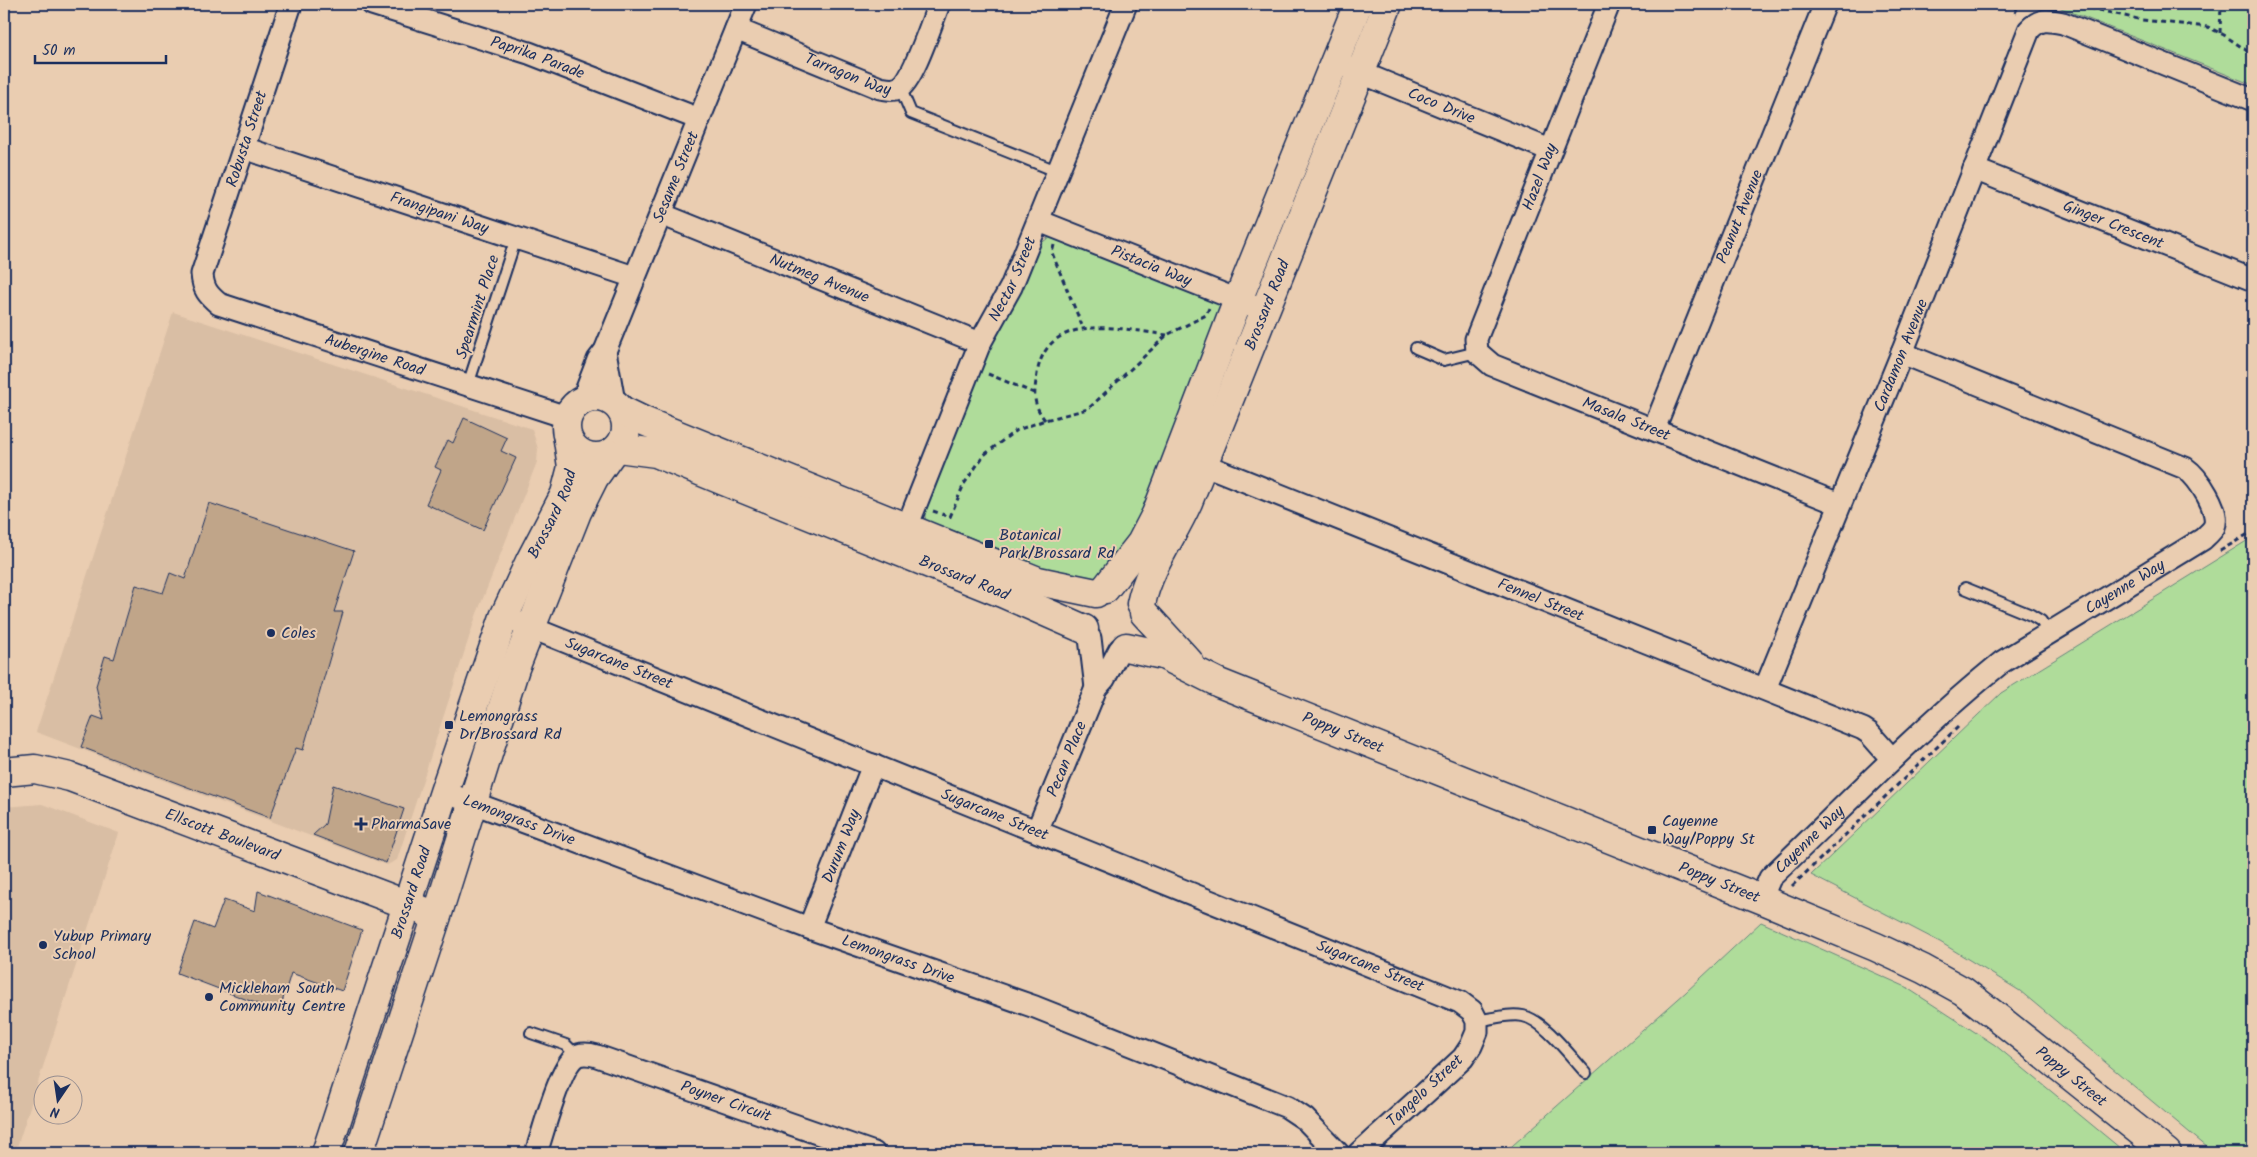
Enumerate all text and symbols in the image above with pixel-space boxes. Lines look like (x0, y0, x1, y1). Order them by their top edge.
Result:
street label: Paprika Parade (487, 29, 588, 86)
scale bar (35, 32, 166, 64)
text: 50 m (42, 39, 76, 63)
street label: Tarragon Way (801, 46, 893, 102)
street label: Coco Drive (1404, 81, 1479, 131)
street label: Robusta Street (220, 87, 275, 191)
street label: Sesame Street (646, 127, 706, 227)
street label: Hazel Way (1516, 139, 1564, 214)
street label: Peanut Avenue (1709, 166, 1770, 267)
street label: Frangipani Way (387, 185, 493, 241)
street label: Ginger Crescent (2059, 193, 2168, 256)
street label: Nectar Street (982, 232, 1043, 326)
street label: Pistacia Way (1107, 238, 1196, 293)
street label: Nutmeg Avenue (766, 247, 873, 310)
street label: Spearmint Place (449, 252, 507, 362)
street label: Brossard Road (1238, 255, 1297, 354)
street label: Cardamon Avenue (1867, 295, 1935, 416)
street label: Aubergine Road (322, 327, 429, 383)
street label: Masala Street (1579, 390, 1675, 448)
street label: Brossard Road (521, 466, 584, 563)
place label: Botanical Park/Brossard Rd (999, 523, 1116, 566)
marker: Botanical Park/Brossard Rd (983, 538, 995, 550)
street label: Brossard Road (915, 548, 1015, 608)
street label: Cayenne Way (2080, 552, 2170, 621)
street label: Fennel Street (1494, 571, 1588, 629)
place label: Coles (281, 621, 316, 646)
marker: Coles (265, 627, 277, 639)
street label: Sugarcane Street (561, 630, 677, 696)
place label: Lemongrass Dr/Brossard Rd (459, 704, 562, 747)
street label: Poppy Street (1299, 705, 1388, 760)
street label: Pecan Place (1040, 717, 1094, 801)
marker: Lemongrass Dr/Brossard Rd (443, 719, 455, 731)
street label: Sugarcane Street (937, 782, 1053, 848)
street label: Lemongrass Drive (459, 788, 579, 852)
street label: Cayenne Way (1769, 799, 1851, 880)
street label: Ellscott Boulevard (161, 802, 284, 868)
street label: Durum Way (815, 805, 867, 887)
place label: Cayenne Way/Poppy St (1662, 809, 1756, 852)
place label: PharmaSave (371, 812, 451, 837)
marker: PharmaSave (355, 818, 367, 830)
marker: Cayenne Way/Poppy St (1646, 824, 1658, 836)
street label: Brossard Road (384, 842, 438, 942)
street label: Poppy Street (1675, 855, 1764, 910)
place label: Yubup Primary School (53, 924, 151, 967)
street label: Lemongrass Drive (838, 928, 958, 991)
street label: Sugarcane Street (1313, 933, 1429, 999)
marker: Yubup Primary School (37, 939, 49, 951)
place label: Mickleham South Community Centre (219, 976, 345, 1019)
marker: Mickleham South Community Centre (203, 991, 215, 1003)
street label: Poppy Street (2030, 1040, 2113, 1113)
street label: Tangelo Street (1381, 1048, 1470, 1133)
north arrow (32, 1074, 82, 1124)
street label: Poyner Circuit (677, 1074, 775, 1129)
text: N (48, 1100, 62, 1123)

